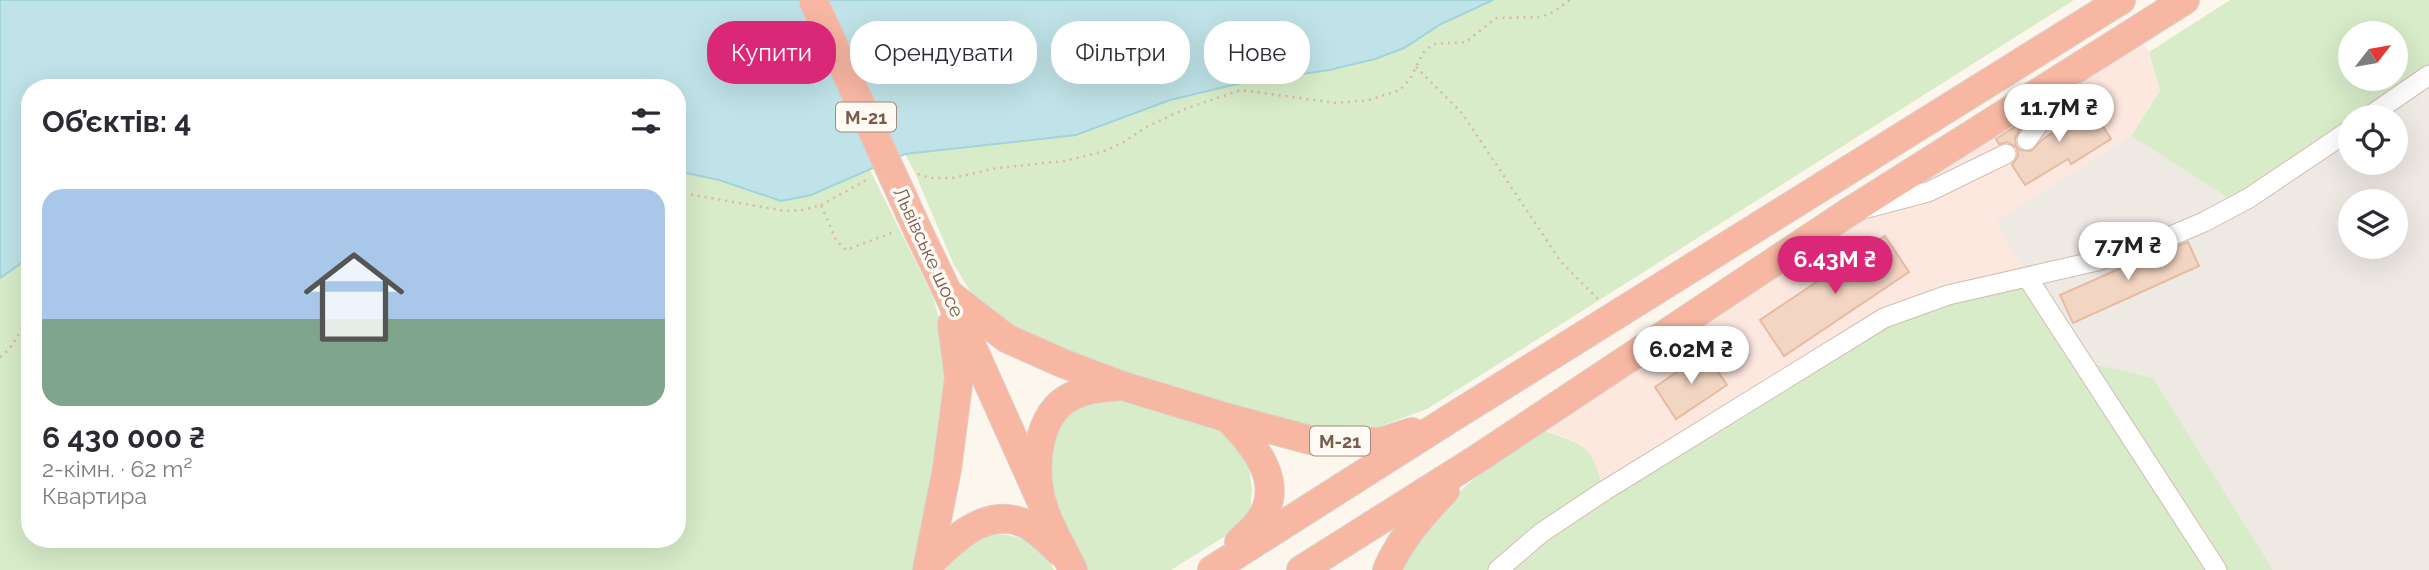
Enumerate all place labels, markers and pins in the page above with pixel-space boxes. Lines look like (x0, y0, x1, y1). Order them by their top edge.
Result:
pin: 11.7M ₴ (1994, 85, 2124, 144)
pin: 7.7M ₴ (2071, 222, 2185, 282)
pin: 6.43M ₴ (1770, 236, 1900, 296)
pin: 6.02M ₴ (1626, 326, 1756, 386)

